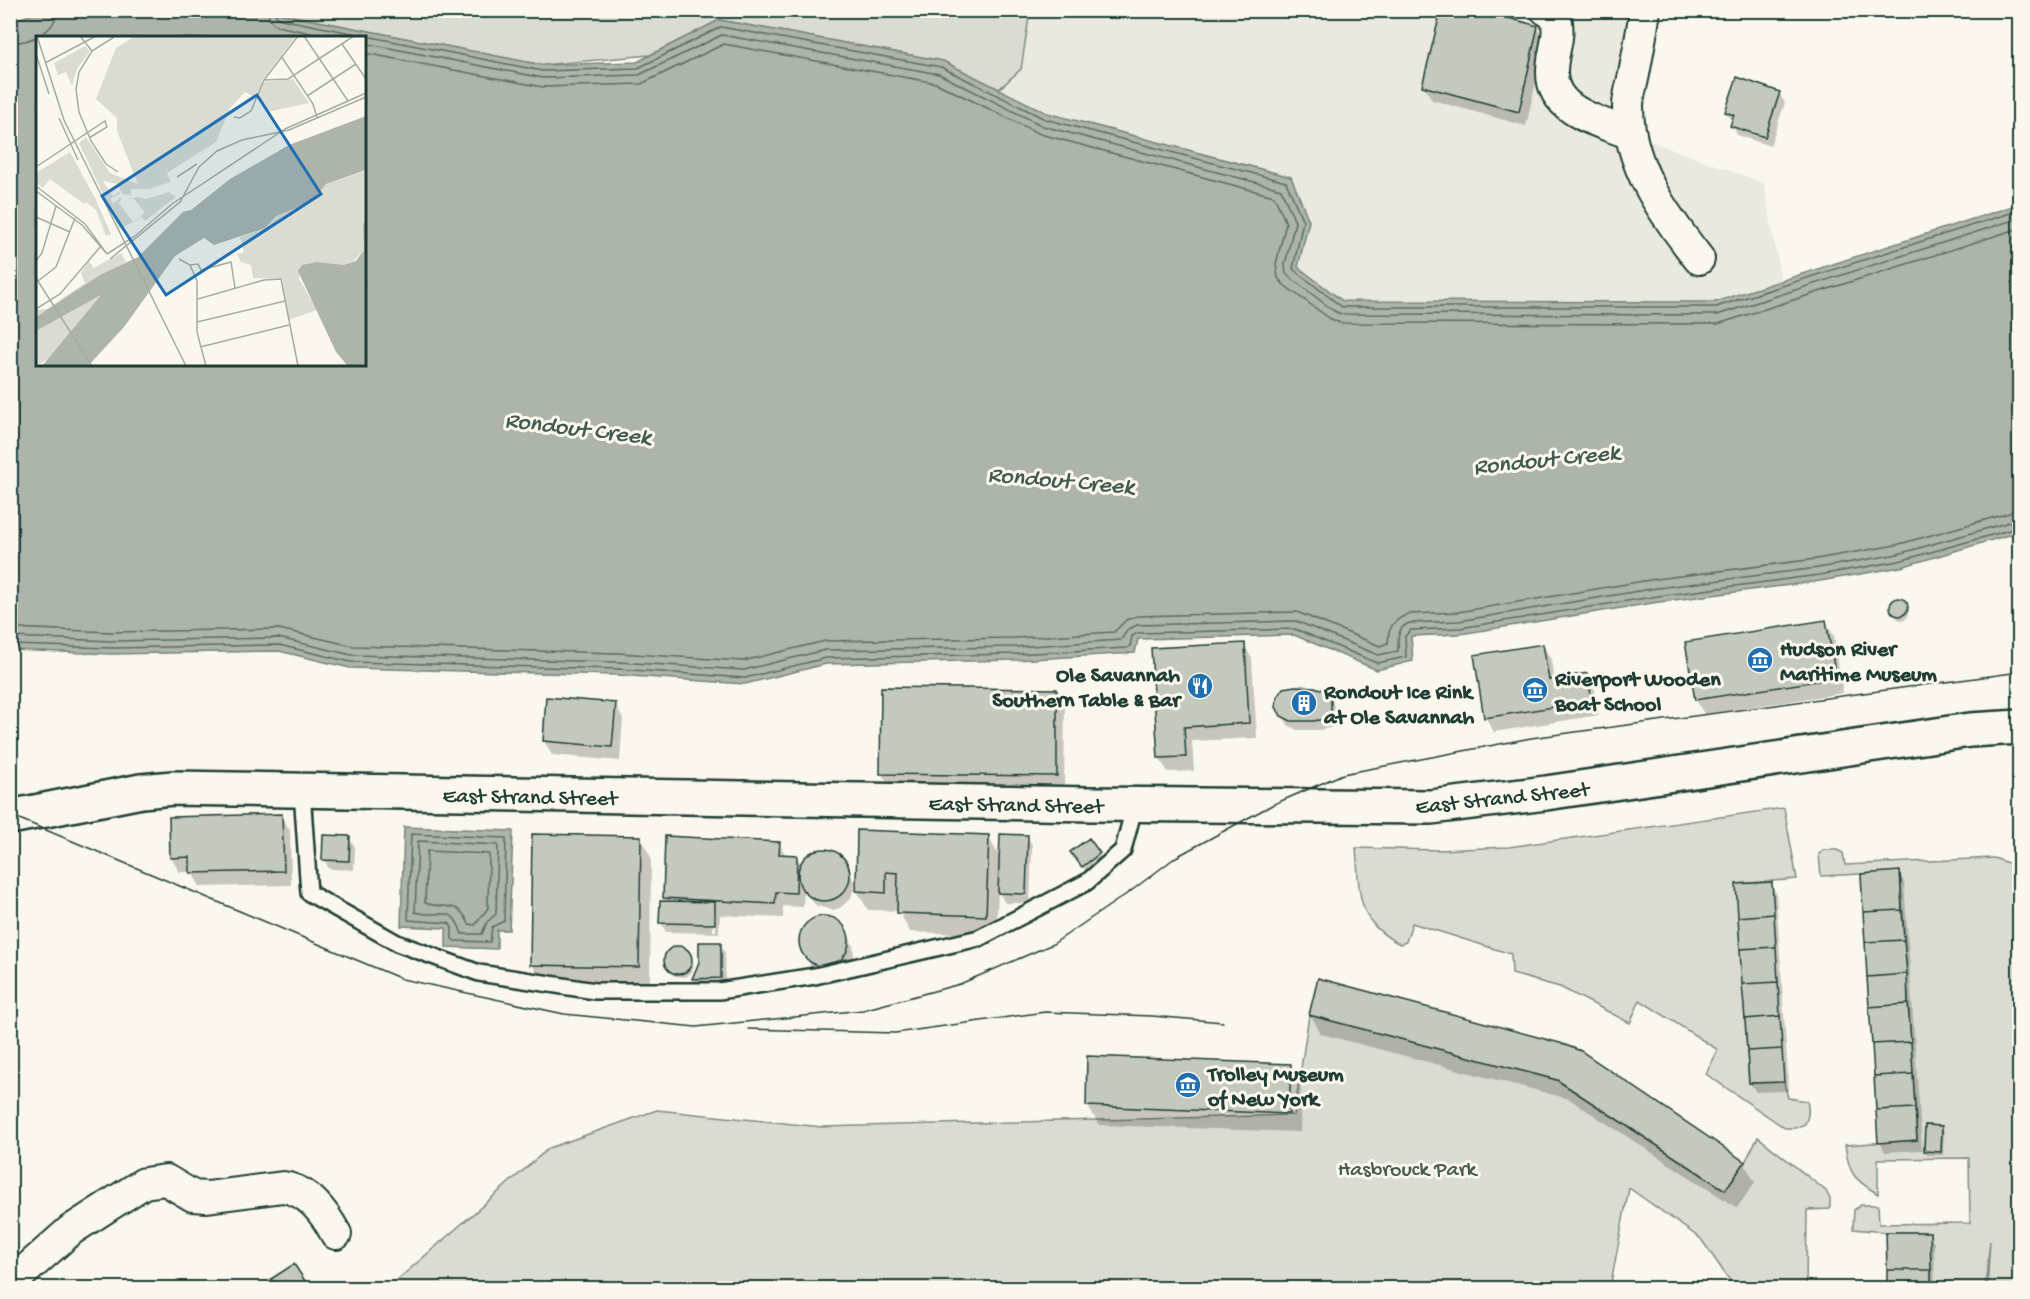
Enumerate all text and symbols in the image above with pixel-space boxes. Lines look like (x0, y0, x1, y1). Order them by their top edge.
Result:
inset map (36, 36, 366, 366)
water label: Rondout Creek (503, 407, 654, 454)
water label: Rondout Creek (1472, 439, 1623, 484)
water label: Rondout Creek (986, 462, 1137, 504)
place label: Hudson River Maritime Museum (1780, 638, 1937, 689)
museum icon: Hudson River Maritime Museum (1745, 645, 1775, 675)
place label: Ole Savannah Southern Table & Bar (992, 664, 1182, 715)
place label: Riverport Wooden Boat School (1554, 668, 1721, 719)
restaurant icon: Ole Savannah Southern Table & Bar (1185, 671, 1215, 701)
museum icon: Riverport Wooden Boat School (1520, 675, 1550, 705)
place label: Rondout Ice Rink at Ole Savannah (1323, 681, 1475, 732)
building icon: Rondout Ice Rink at Ole Savannah (1289, 688, 1319, 718)
street label: East Strand Street (1414, 778, 1593, 822)
street label: East Strand Street (442, 784, 619, 814)
street label: East Strand Street (928, 792, 1105, 822)
place label: Trolley Museum of New York (1206, 1063, 1344, 1114)
museum icon: Trolley Museum of New York (1173, 1070, 1203, 1100)
park label: Hasbrouck Park (1338, 1158, 1478, 1184)

